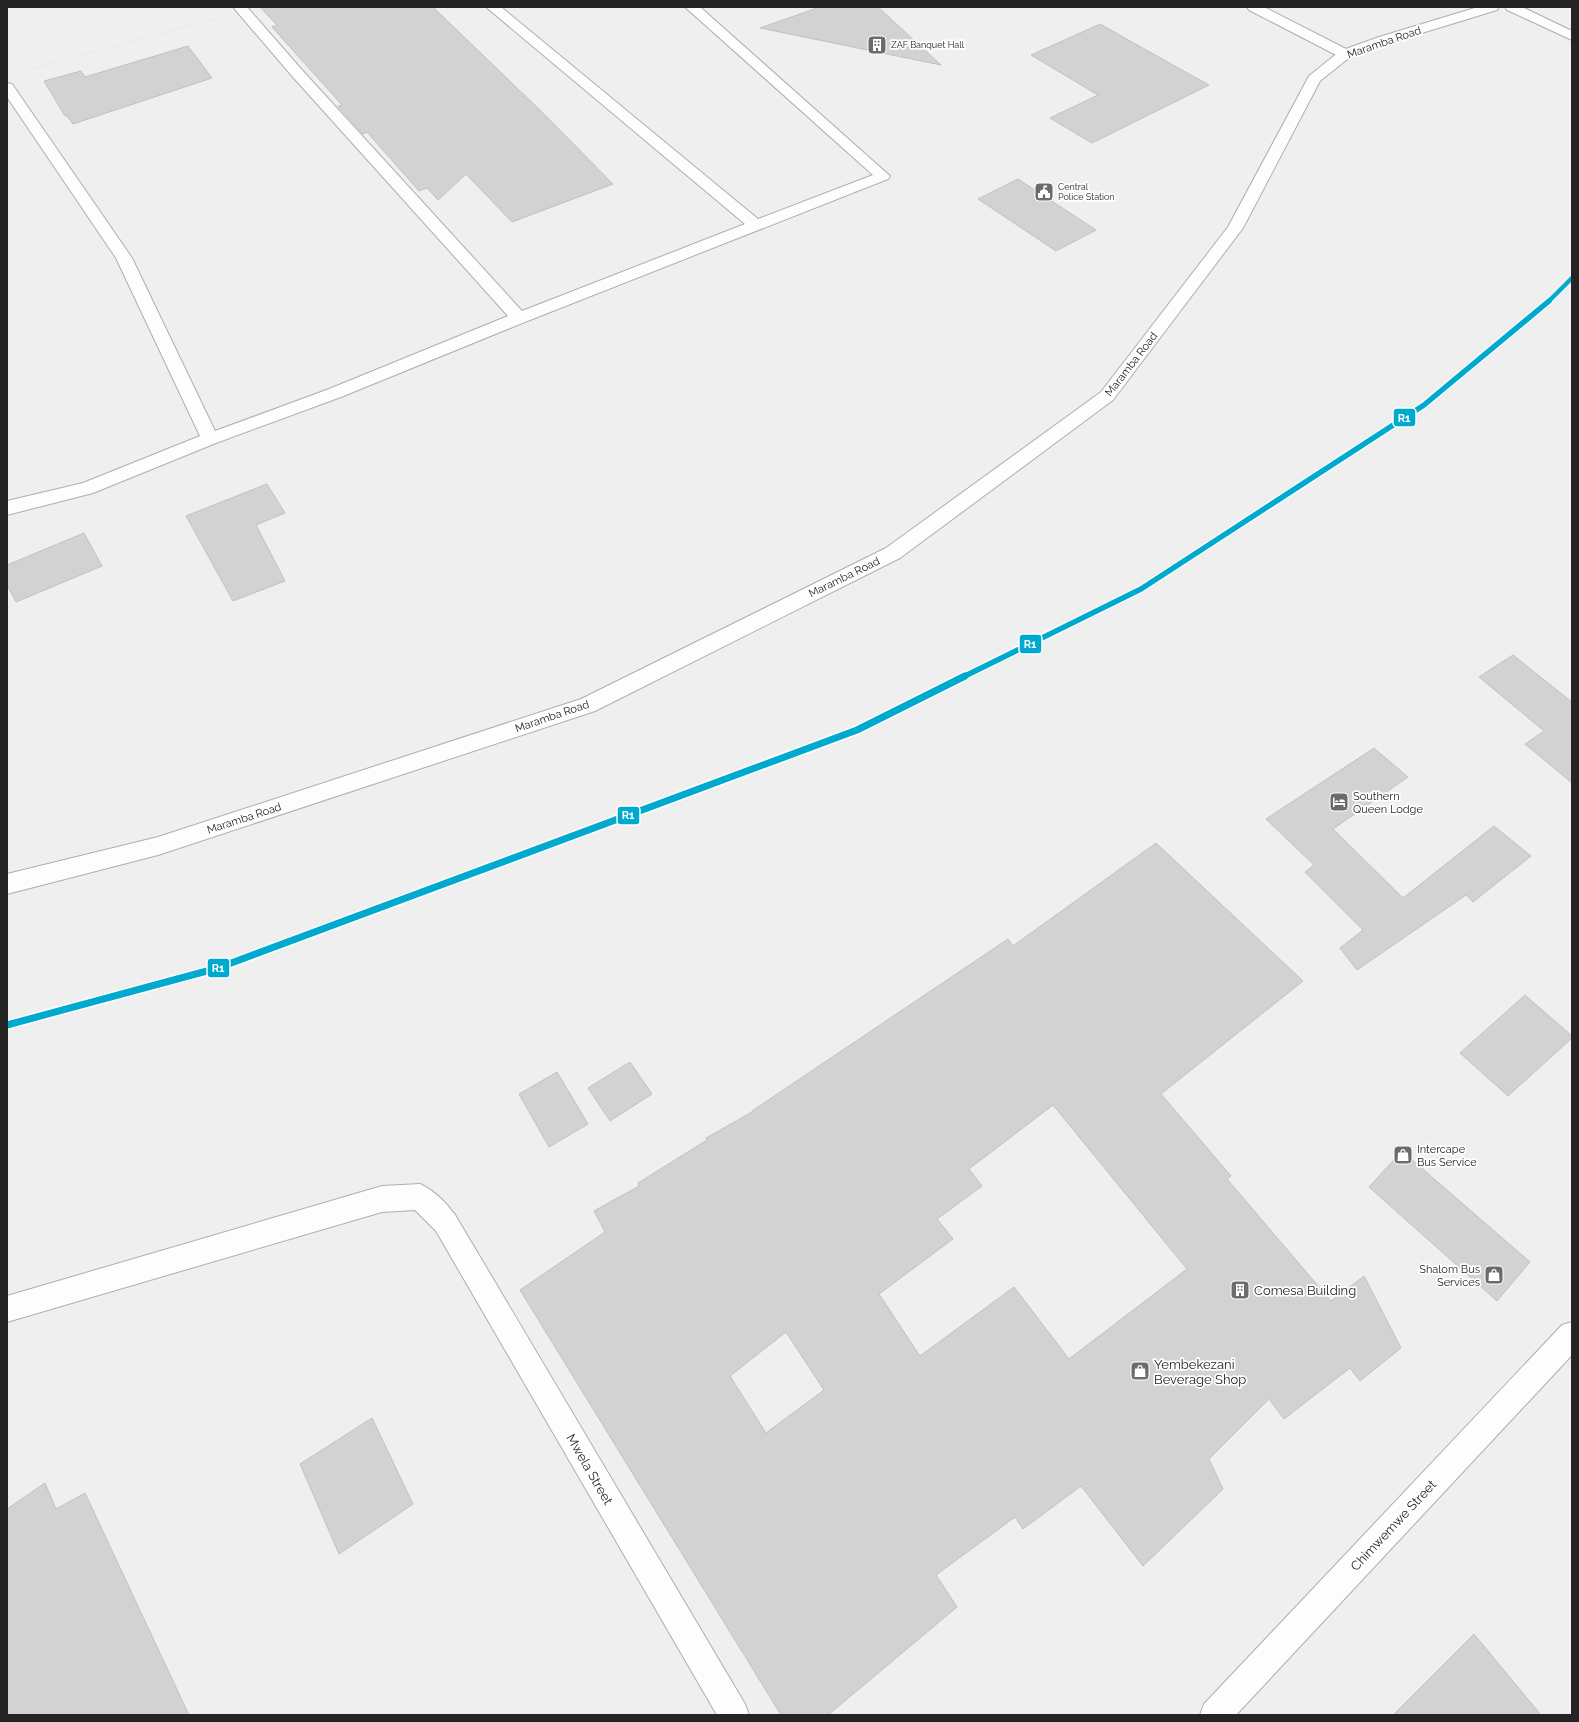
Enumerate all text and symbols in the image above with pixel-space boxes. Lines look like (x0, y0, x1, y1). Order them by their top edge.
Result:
street label: Maramba Road (1345, 24, 1423, 61)
building icon: ZAF Banquet Hall (866, 34, 888, 56)
place label: ZAF Banquet Hall (891, 40, 965, 50)
public building icon: Central Police Station (1033, 181, 1055, 203)
place label: Central Police Station (1058, 182, 1115, 202)
street label: Maramba Road (1102, 330, 1160, 399)
line badge: R1 (1393, 408, 1416, 427)
text: R1 (1398, 412, 1411, 425)
street label: Maramba Road (807, 555, 882, 600)
line badge: R1 (1019, 634, 1042, 654)
text: R1 (1024, 638, 1037, 651)
street label: Maramba Road (513, 698, 591, 735)
place label: Southern Queen Lodge (1353, 790, 1423, 816)
hotel icon: Southern Queen Lodge (1328, 791, 1350, 813)
street label: Maramba Road (205, 800, 283, 837)
line badge: R1 (617, 806, 640, 825)
text: R1 (622, 809, 635, 822)
line badge: R1 (207, 958, 230, 978)
text: R1 (212, 962, 225, 975)
place label: Intercape Bus Service (1417, 1143, 1477, 1169)
shop icon: Intercape Bus Service (1392, 1144, 1414, 1166)
place label: Shalom Bus Services (1419, 1263, 1480, 1289)
shop icon: Shalom Bus Services (1483, 1264, 1505, 1286)
building icon: Comesa Building (1229, 1279, 1251, 1301)
place label: Comesa Building (1254, 1283, 1356, 1298)
place label: Yembekezani Beverage Shop (1154, 1357, 1246, 1387)
shop icon: Yembekezani Beverage Shop (1129, 1360, 1151, 1382)
street label: Mwela Street (563, 1431, 616, 1508)
street label: Chimwemwe Street (1348, 1477, 1440, 1574)

